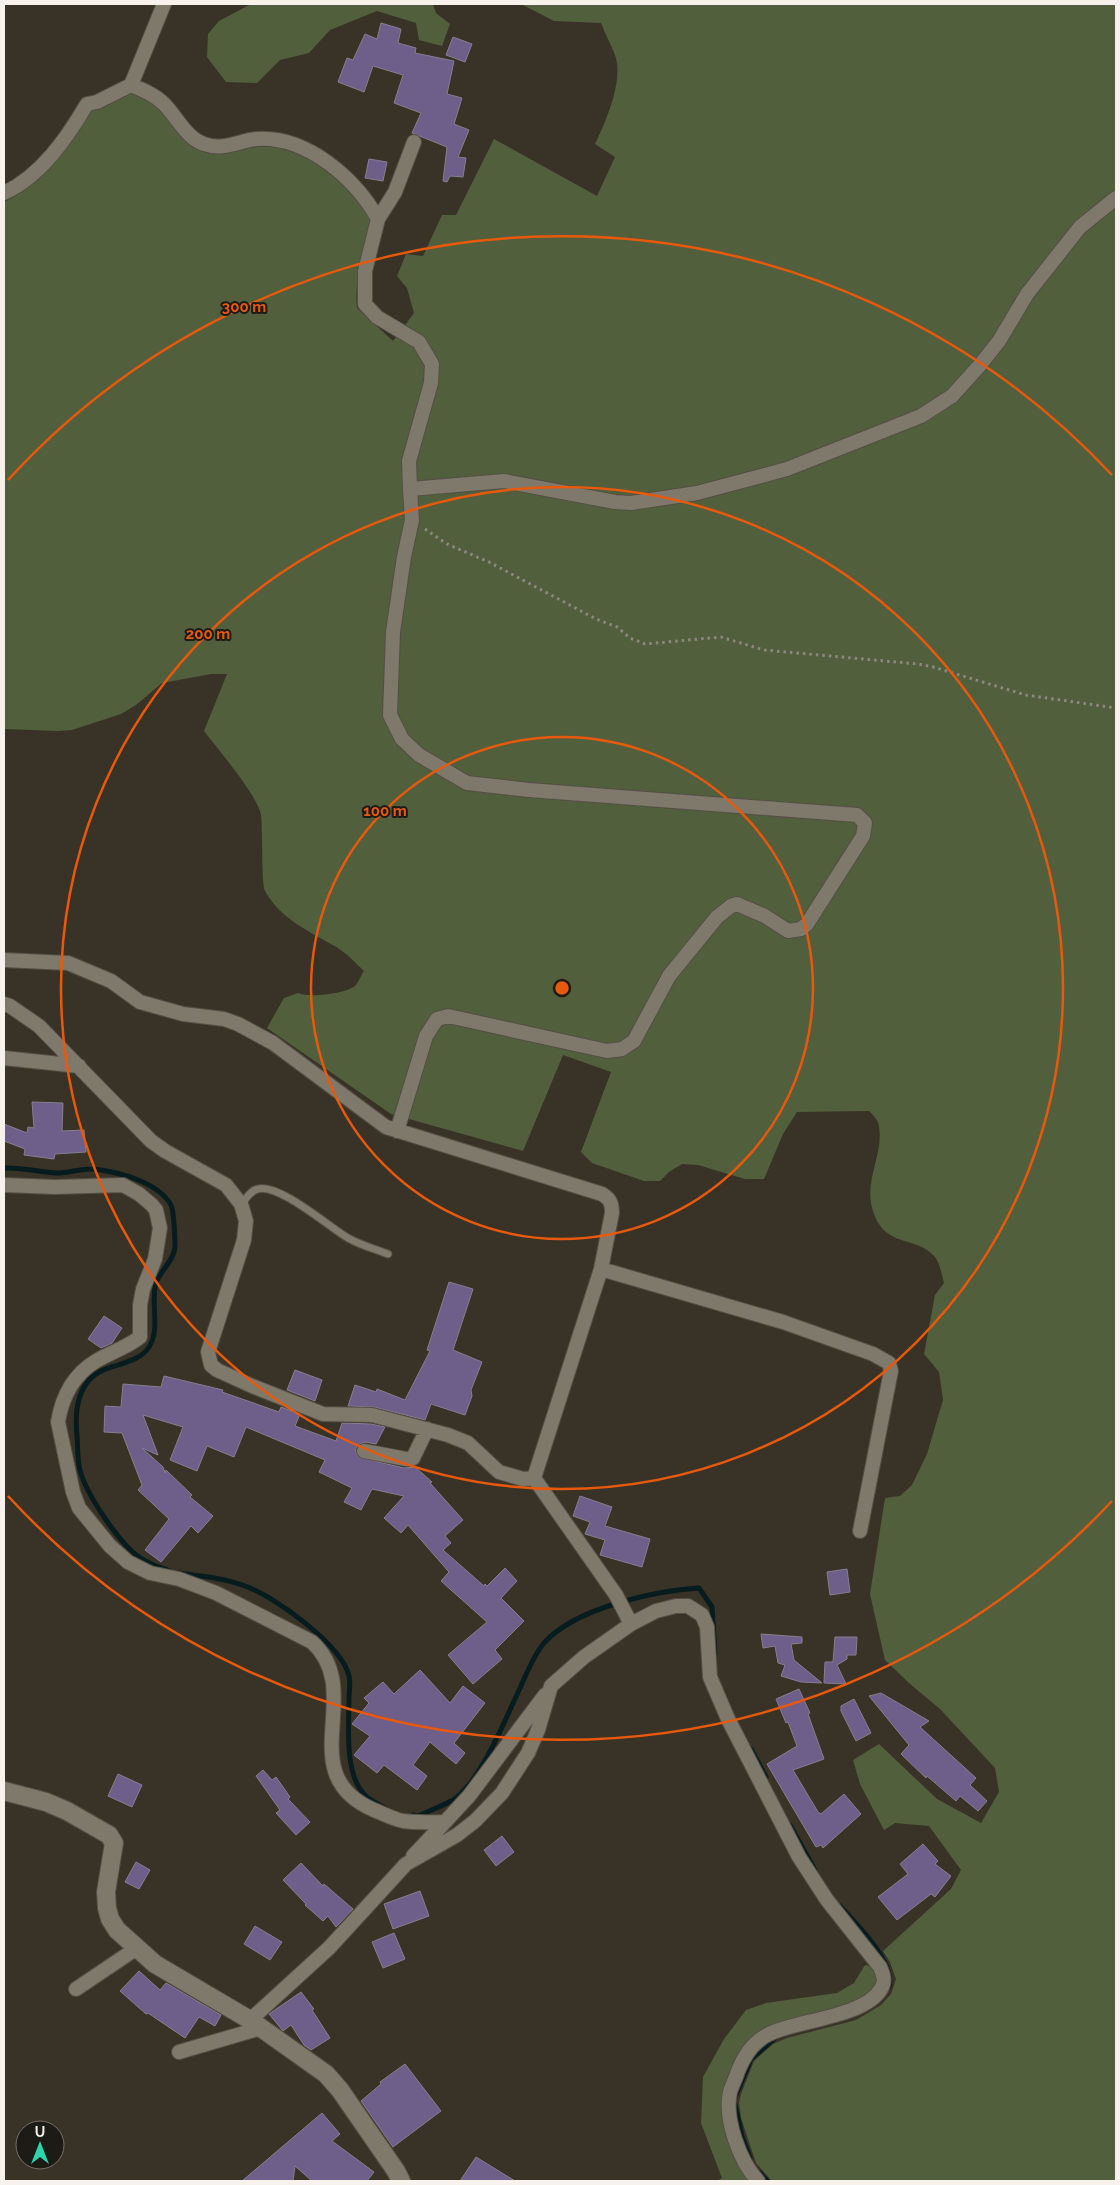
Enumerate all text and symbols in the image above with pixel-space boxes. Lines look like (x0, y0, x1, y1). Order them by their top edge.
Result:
text: 300 m (222, 298, 266, 316)
text: 200 m (186, 625, 230, 643)
text: 100 m (363, 802, 407, 820)
centre of rings (553, 979, 571, 997)
north arrow (15, 2120, 65, 2170)
text: U (35, 2124, 45, 2140)

